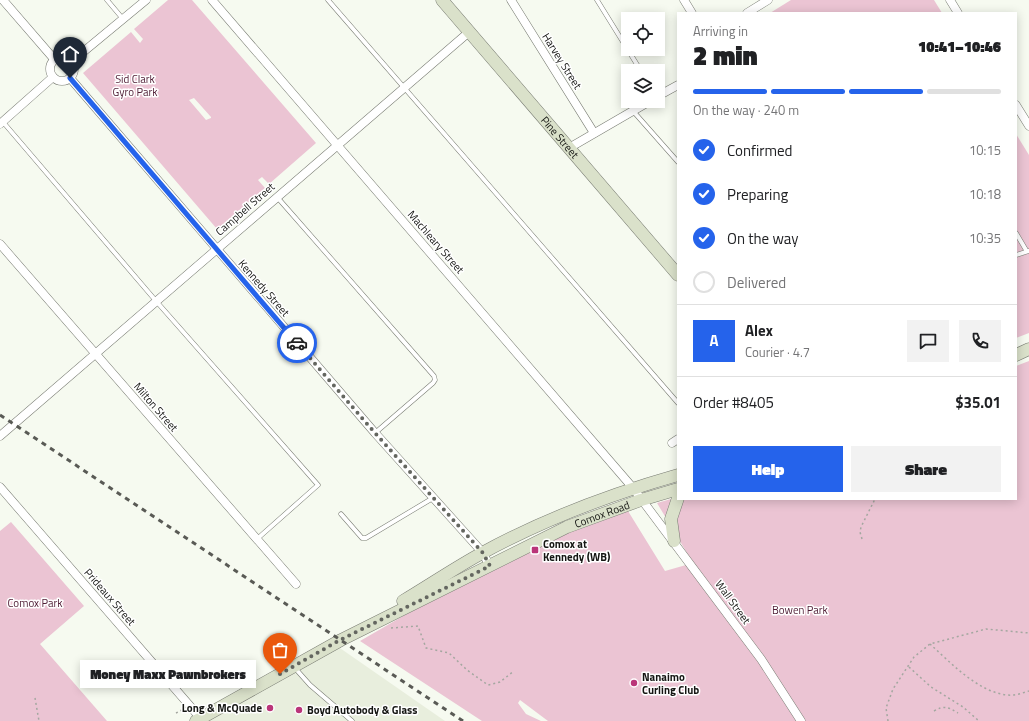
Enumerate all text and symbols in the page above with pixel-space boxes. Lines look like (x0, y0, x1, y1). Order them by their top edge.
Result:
map controls (621, 12, 665, 108)
button: locate (621, 12, 665, 56)
text: Arriving in (693, 21, 748, 41)
street label: Harvey Street (538, 30, 586, 92)
text: 10:41–10:46 (918, 35, 1001, 58)
text: 2 min (693, 36, 758, 75)
pin (53, 37, 87, 78)
icon: home (59, 43, 81, 65)
button: layers (621, 64, 665, 108)
park label: Sid Clark Gyro Park (113, 71, 158, 100)
text: On the way · 240 m (693, 100, 799, 120)
street label: Pine Street (537, 113, 583, 162)
icon: check (693, 139, 715, 161)
text: Confirmed (727, 139, 792, 162)
text: 10:15 (969, 140, 1001, 160)
street label: Campbell Street (212, 179, 278, 239)
icon: check (693, 183, 715, 205)
text: Preparing (727, 183, 788, 206)
text: 10:18 (969, 184, 1001, 204)
street label: Machleary Street (404, 207, 468, 277)
icon: check (693, 227, 715, 249)
text: On the way (727, 227, 799, 250)
text: 10:35 (969, 228, 1001, 248)
street label: Kennedy Street (235, 256, 293, 320)
text: Delivered (727, 271, 786, 294)
text: Alex (745, 319, 773, 342)
button: chat (907, 320, 949, 362)
button: phone (959, 320, 1001, 362)
courier (277, 323, 317, 363)
text: A (709, 329, 719, 352)
icon: car (286, 332, 308, 354)
text: Courier · 4.7 (745, 342, 810, 362)
street label: Milton Street (130, 379, 182, 435)
text: Order #8405 (693, 391, 774, 414)
text: $35.01 (955, 391, 1001, 414)
button: Help (693, 446, 843, 492)
button: Share (851, 446, 1001, 492)
street label: Comox Road (572, 497, 632, 532)
place label: Comox at Kennedy (WB) (543, 536, 610, 565)
marker: Comox at Kennedy (WB) (530, 545, 540, 555)
street label: Prideaux Street (81, 565, 139, 629)
street label: Wall Street (712, 577, 755, 627)
park label: Comox Park (8, 595, 63, 611)
park label: Bowen Park (772, 602, 829, 618)
pin (263, 633, 297, 674)
icon: bag (269, 639, 291, 661)
callout: Money Maxx Pawnbrokers (80, 660, 256, 688)
text: Money Maxx Pawnbrokers (90, 664, 246, 684)
place label: Nanaimo Curling Club (642, 669, 699, 698)
marker: Nanaimo Curling Club (629, 678, 639, 688)
place label: Long & McQuade (182, 700, 262, 716)
place label: Boyd Autobody & Glass (307, 702, 418, 718)
marker: Long & McQuade (265, 703, 275, 713)
marker: Boyd Autobody & Glass (294, 705, 304, 715)

